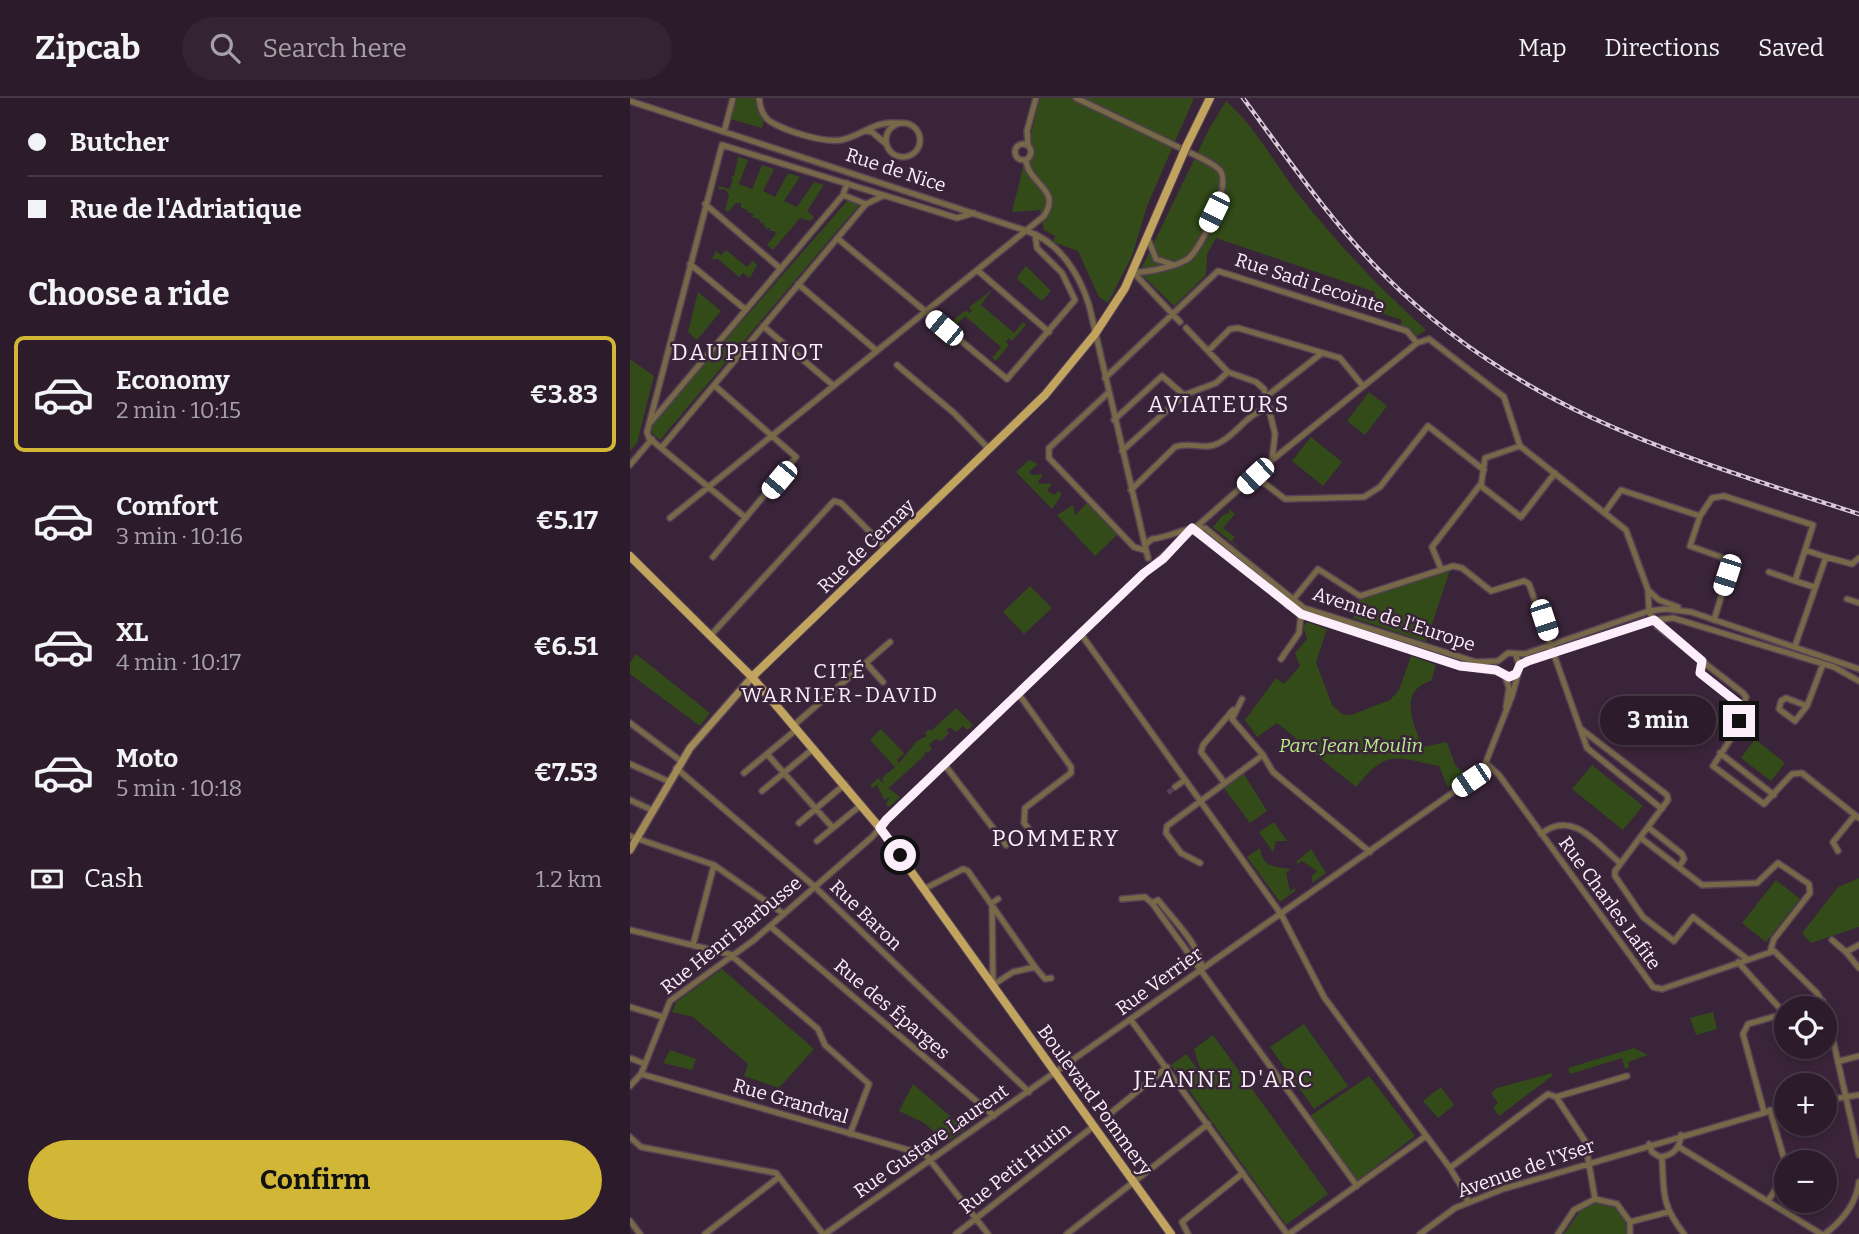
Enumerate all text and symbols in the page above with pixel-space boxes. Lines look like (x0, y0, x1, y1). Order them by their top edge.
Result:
search box (182, 17, 672, 80)
text: Zipcab (35, 28, 140, 68)
icon: search (206, 29, 244, 67)
text: Search here (262, 33, 407, 64)
text: Map (1518, 34, 1567, 62)
text: Directions (1605, 34, 1720, 62)
text: Saved (1758, 34, 1824, 62)
text: Butcher (70, 127, 169, 158)
street label: Rue de Nice (843, 143, 949, 197)
car (1196, 189, 1233, 235)
text: Rue de l'Adriatique (70, 194, 302, 225)
street label: Rue Sadi Lecointe (1232, 248, 1388, 318)
text: Choose a ride (28, 275, 229, 313)
car (922, 306, 967, 350)
district label: DAUPHINOT (671, 338, 825, 366)
icon: car (32, 363, 95, 426)
text: Economy (116, 365, 230, 396)
text: €3.83 (530, 379, 598, 410)
district label: AVIATEURS (1148, 390, 1290, 418)
text: 2 min · 10:15 (116, 396, 241, 424)
car (1233, 454, 1278, 498)
car (758, 457, 801, 503)
icon: car (32, 489, 95, 552)
text: Comfort (116, 491, 219, 522)
street label: Rue de Cernay (813, 493, 920, 598)
text: €5.17 (536, 505, 598, 536)
text: 3 min · 10:16 (116, 522, 243, 550)
car (1711, 552, 1744, 598)
street label: Avenue de l'Europe (1310, 582, 1478, 656)
car (1528, 597, 1561, 643)
icon: car (32, 615, 95, 678)
text: XL (116, 617, 148, 648)
text: €6.51 (533, 631, 598, 662)
text: 4 min · 10:17 (116, 648, 241, 676)
district label: CITÉ WARNIER-DAVID (741, 658, 939, 708)
callout: 3 min (1599, 696, 1714, 746)
route end (1723, 705, 1755, 737)
text: 3 min (1627, 706, 1689, 734)
park label: Parc Jean Moulin (1279, 734, 1423, 757)
icon: car (32, 741, 95, 804)
text: Moto (116, 743, 178, 774)
text: €7.53 (534, 757, 598, 788)
car (1448, 760, 1495, 800)
text: 5 min · 10:18 (116, 774, 242, 802)
district label: POMMERY (992, 824, 1120, 852)
street label: Rue Charles Lafite (1554, 832, 1666, 974)
route start (884, 839, 916, 871)
icon: cash (28, 860, 66, 898)
text: Cash (84, 863, 143, 894)
text: 1.2 km (536, 865, 602, 893)
street label: Rue Henri Barbusse (656, 871, 806, 999)
street label: Rue Baron (825, 875, 907, 955)
street label: Rue Verrier (1111, 942, 1207, 1020)
street label: Rue des Éparges (829, 954, 955, 1064)
map controls (1774, 996, 1837, 1213)
button: locate (1774, 996, 1837, 1059)
street label: Boulevard Pommery (1033, 1020, 1158, 1181)
district label: JEANNE D'ARC (1133, 1065, 1314, 1093)
button: + (1774, 1073, 1837, 1136)
street label: Rue Grandval (731, 1074, 851, 1128)
street label: Rue Gustave Laurent (849, 1079, 1013, 1203)
street label: Rue Petit Hutin (955, 1118, 1075, 1218)
street label: Avenue de l'Yser (1454, 1133, 1598, 1202)
button: Confirm (28, 1140, 602, 1220)
button: − (1774, 1150, 1837, 1213)

